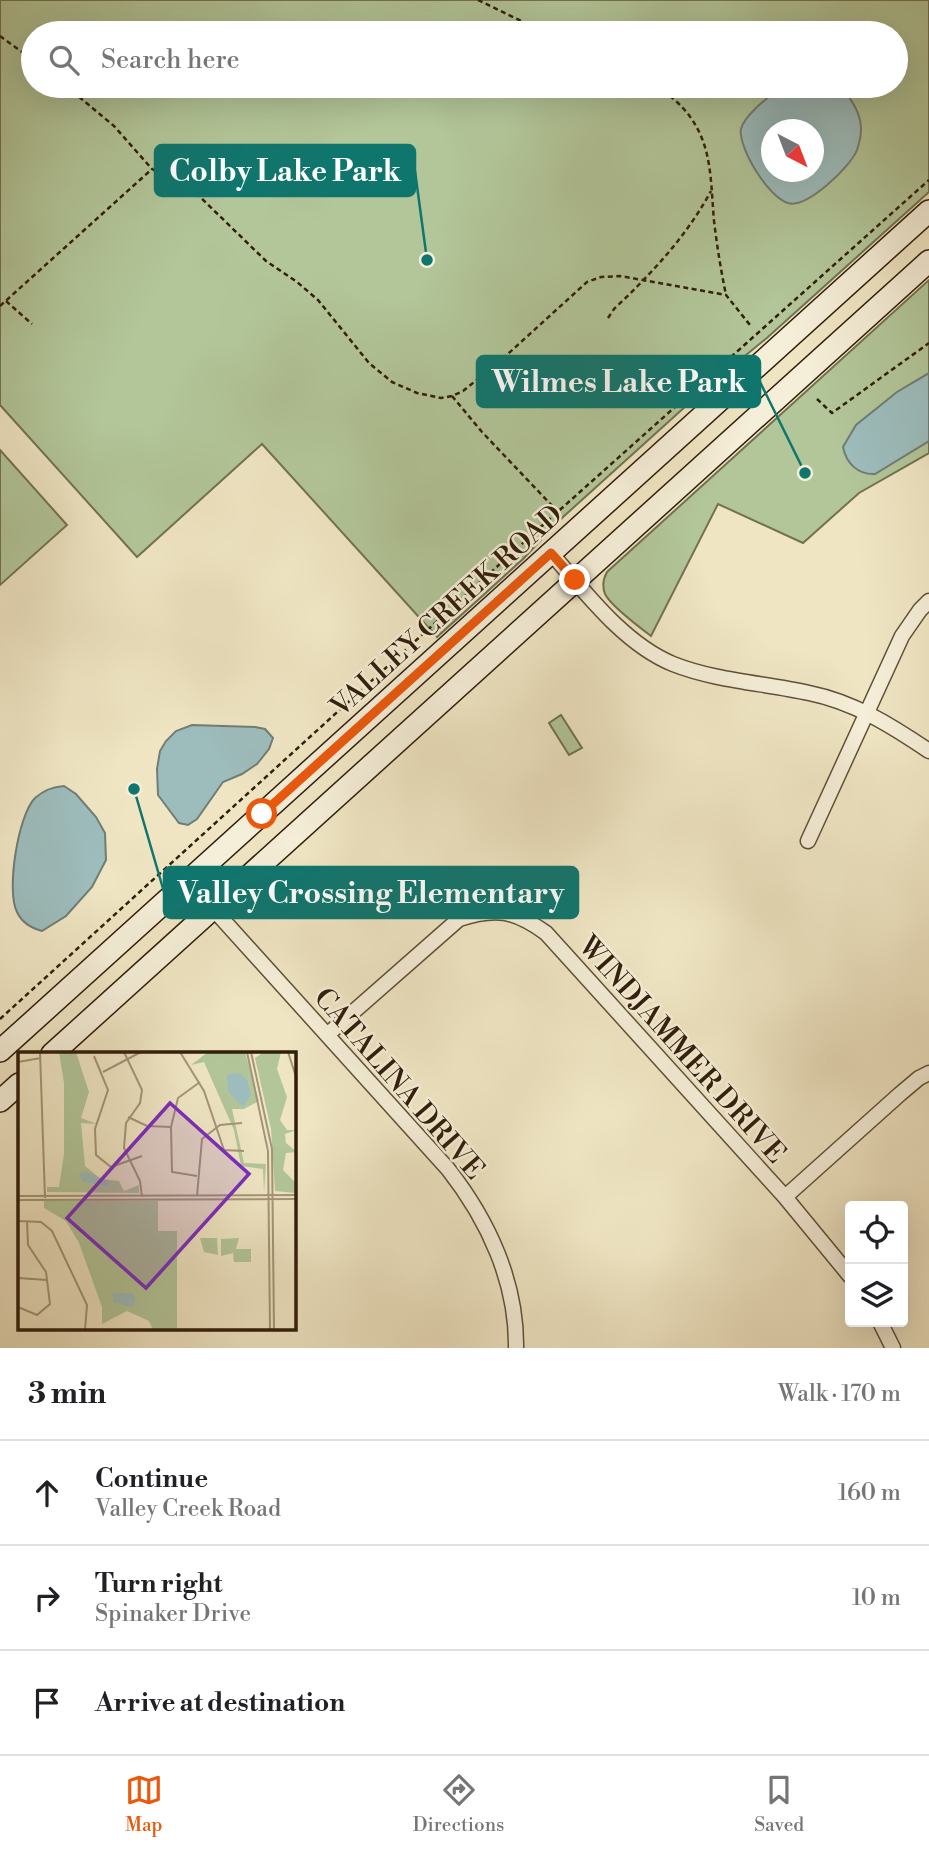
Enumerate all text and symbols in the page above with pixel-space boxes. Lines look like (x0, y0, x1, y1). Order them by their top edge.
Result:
search box (21, 21, 908, 98)
icon: search (45, 41, 83, 79)
text: Search here (101, 44, 240, 76)
north arrow (761, 119, 824, 182)
callout: Colby Lake Park (155, 145, 415, 196)
text: Colby Lake Park (169, 153, 401, 191)
callout: Wilmes Lake Park (477, 356, 760, 407)
text: Wilmes Lake Park (491, 364, 747, 402)
street label: VALLEY CREEK ROAD (323, 498, 570, 725)
route end (559, 564, 590, 595)
route start (246, 798, 277, 829)
callout: Valley Crossing Elementary (164, 867, 578, 918)
text: Valley Crossing Elementary (177, 875, 565, 913)
street label: WINDJAMMER DRIVE (570, 928, 793, 1171)
street label: CATALINA DRIVE (306, 981, 492, 1187)
inset map (18, 1052, 296, 1330)
map controls (845, 1201, 908, 1327)
button: locate (845, 1201, 908, 1264)
button: layers (845, 1264, 908, 1327)
text: 3 min (28, 1375, 106, 1413)
text: Walk · 170 m (778, 1380, 901, 1408)
text: Continue (95, 1463, 208, 1495)
icon: ahead (28, 1474, 66, 1512)
text: 160 m (838, 1479, 901, 1507)
text: Valley Creek Road (95, 1495, 281, 1523)
text: Turn right (95, 1568, 223, 1600)
icon: right (28, 1579, 66, 1617)
text: 10 m (852, 1584, 901, 1612)
text: Spinaker Drive (95, 1600, 251, 1628)
icon: arrive (28, 1684, 66, 1722)
text: Arrive at destination (95, 1687, 345, 1719)
tab: Map (125, 1771, 163, 1837)
tab: Directions (413, 1771, 504, 1837)
tab: Saved (754, 1771, 804, 1837)

